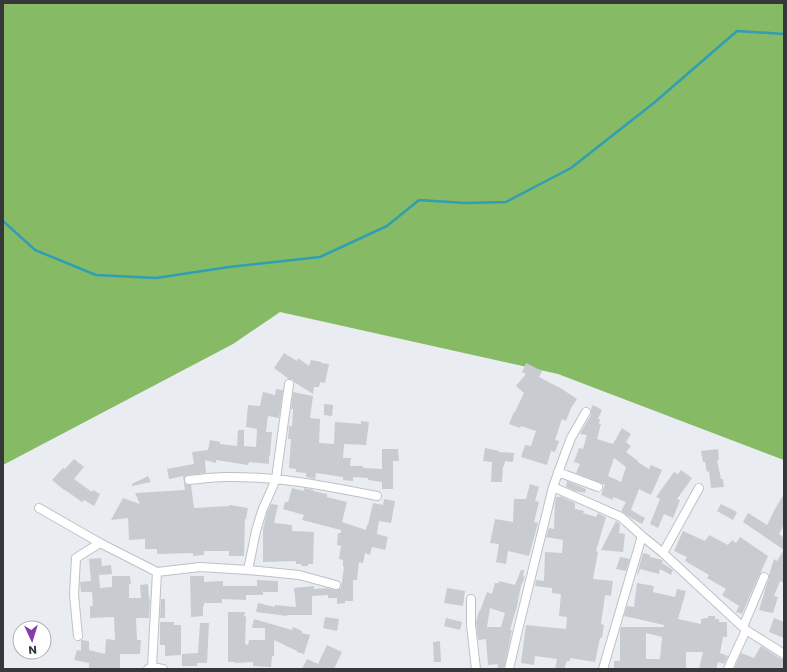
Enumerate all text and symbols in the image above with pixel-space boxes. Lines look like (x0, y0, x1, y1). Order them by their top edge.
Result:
north arrow (12, 620, 52, 660)
text: N (28, 642, 37, 658)

